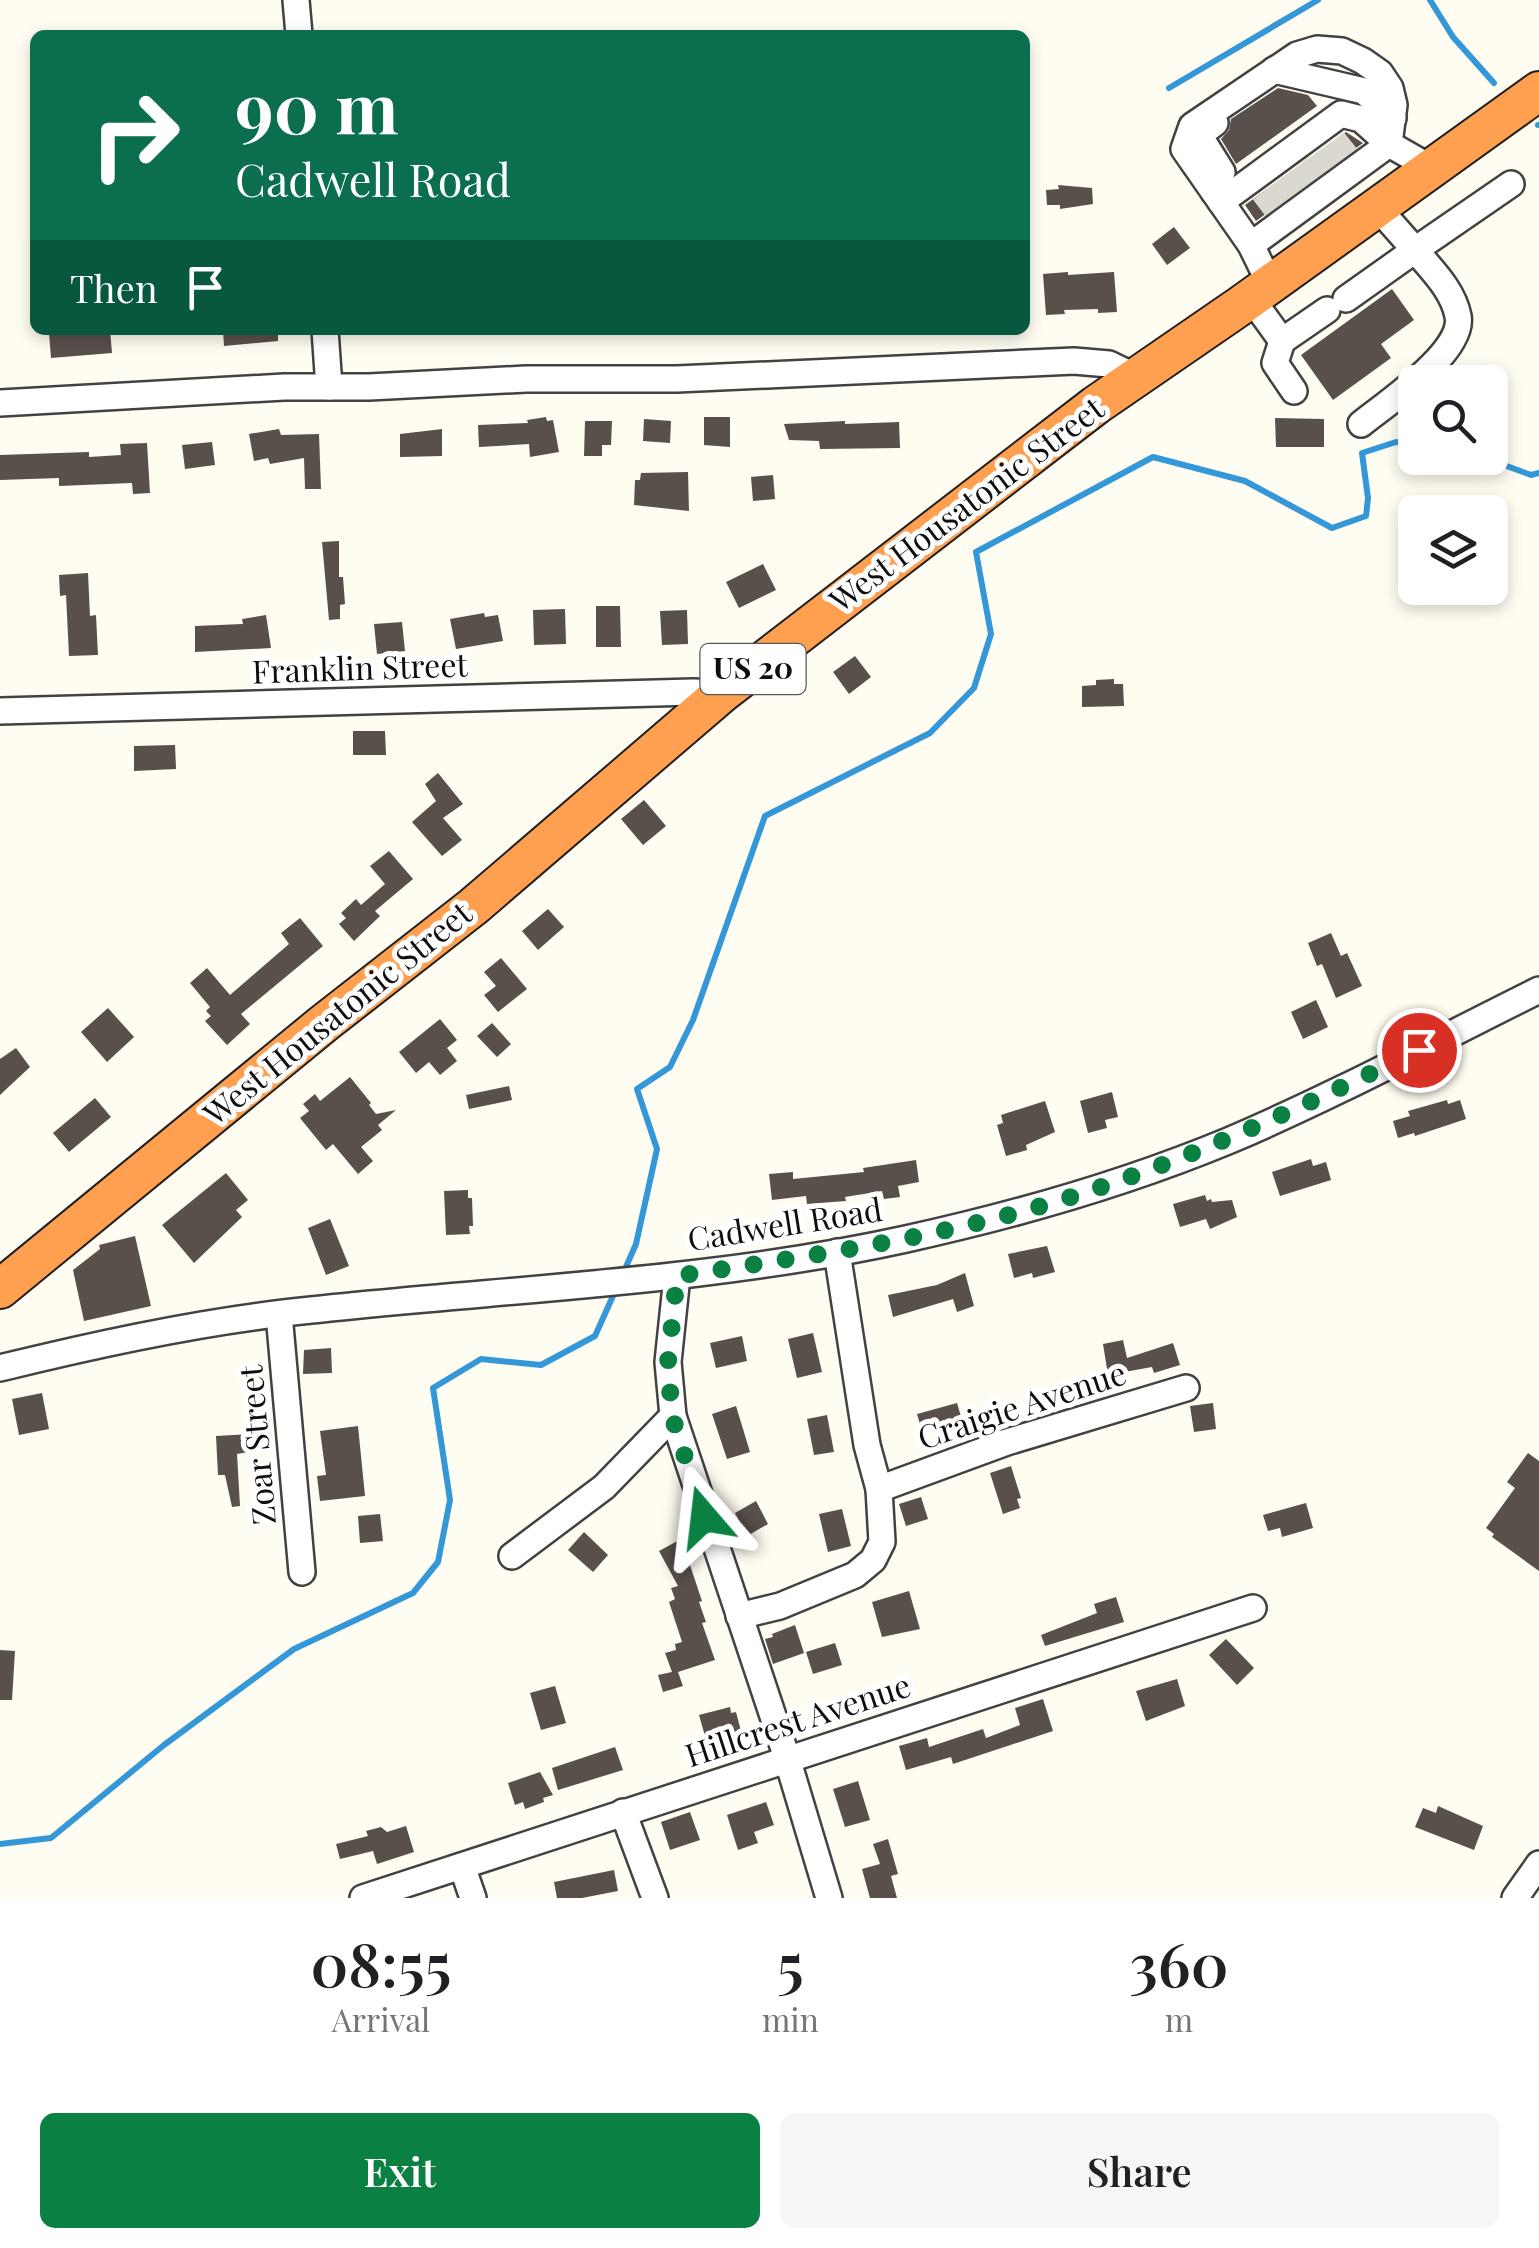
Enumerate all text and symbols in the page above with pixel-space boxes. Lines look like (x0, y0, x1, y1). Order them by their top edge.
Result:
text: 90 m (235, 58, 399, 152)
icon: right (70, 70, 200, 200)
text: Cadwell Road (235, 148, 511, 208)
icon: arrive (178, 260, 233, 315)
text: Then (70, 262, 158, 313)
map controls (1398, 365, 1508, 605)
button: search (1398, 365, 1508, 475)
street label: West Housatonic Street (819, 385, 1112, 621)
button: layers (1398, 495, 1508, 605)
street label: Franklin Street (251, 641, 469, 692)
road number: US 20 (700, 644, 806, 694)
street label: West Housatonic Street (193, 890, 480, 1134)
pin (1377, 1008, 1462, 1093)
icon: arrive (1392, 1023, 1447, 1078)
street label: Cadwell Road (684, 1186, 885, 1259)
street label: Craigie Avenue (912, 1350, 1131, 1458)
street label: Zoar Street (227, 1363, 284, 1527)
position arrow (652, 1465, 756, 1569)
street label: Hillcrest Avenue (679, 1662, 915, 1775)
text: 08:55 (311, 1922, 451, 2002)
text: 5 (777, 1922, 804, 2002)
text: 360 (1129, 1922, 1228, 2002)
text: Arrival (332, 1997, 430, 2040)
text: min (762, 1997, 819, 2040)
text: m (1165, 1997, 1193, 2040)
button: Exit (40, 2113, 760, 2228)
button: Share (780, 2113, 1499, 2228)

